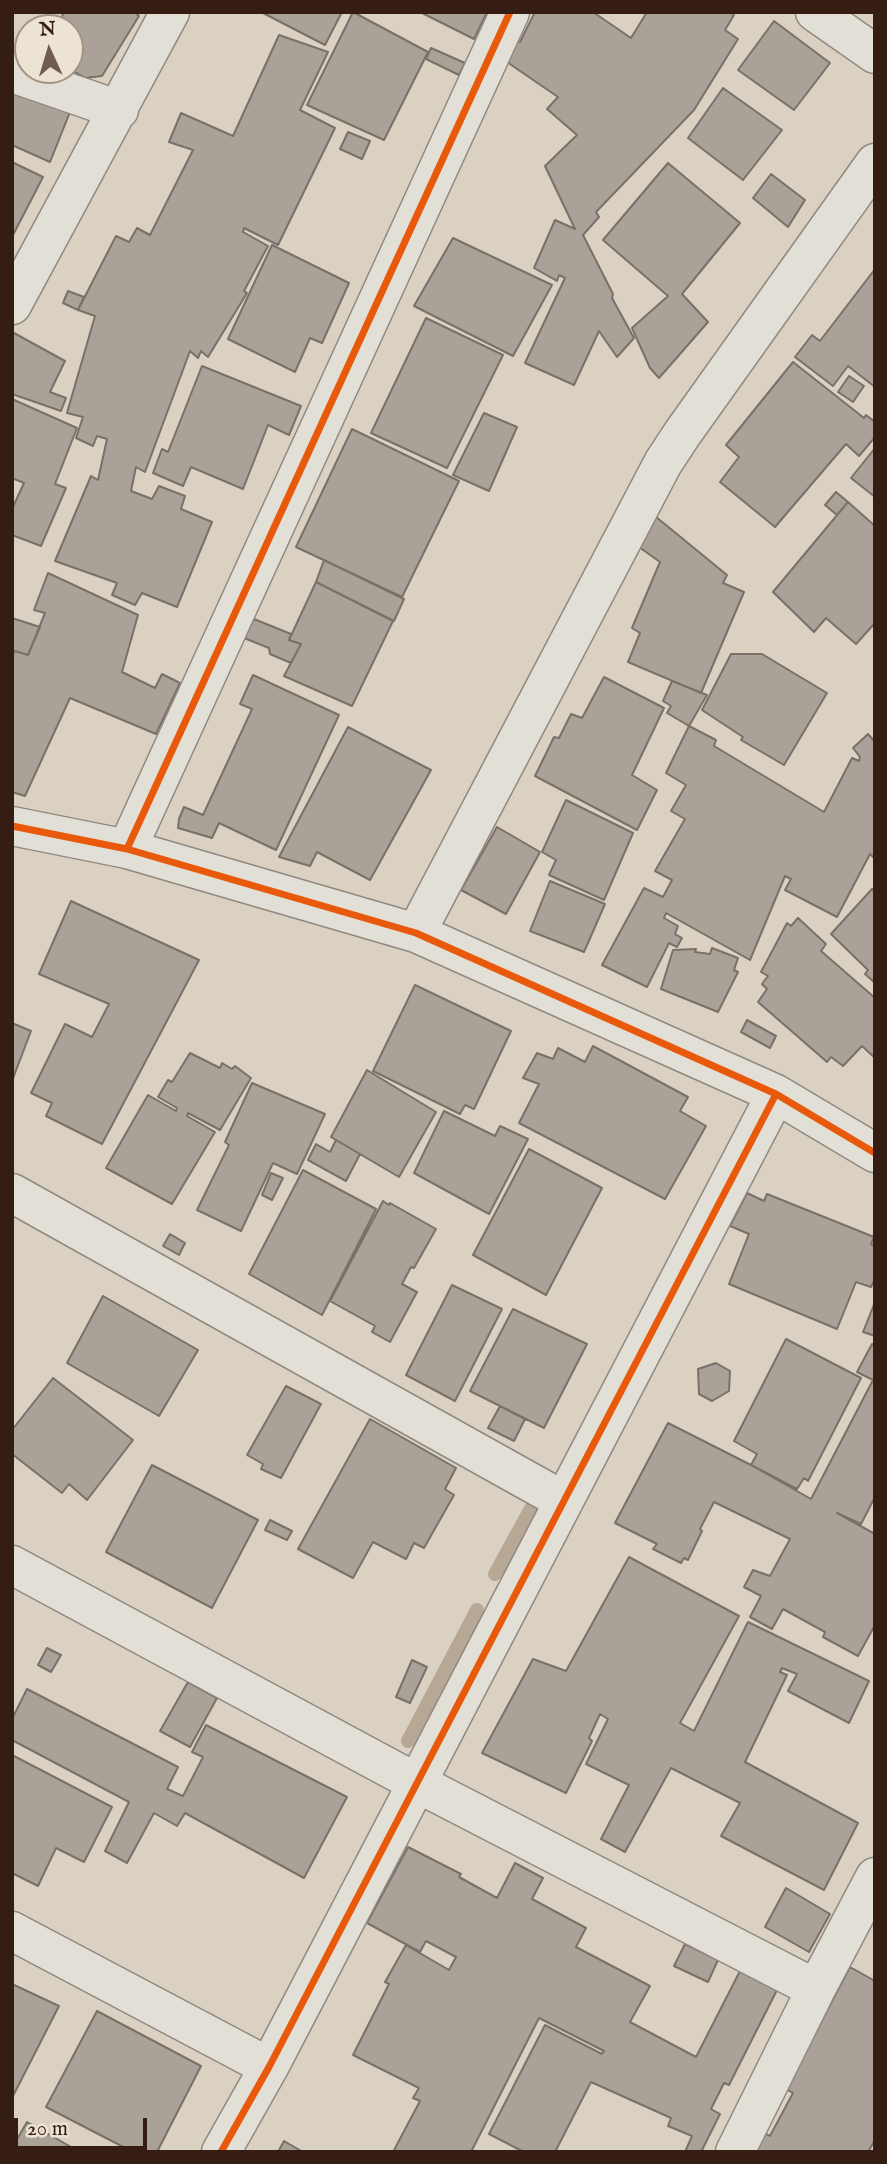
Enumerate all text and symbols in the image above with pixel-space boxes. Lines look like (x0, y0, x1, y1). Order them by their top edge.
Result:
north arrow (14, 14, 84, 84)
text: N (39, 18, 57, 43)
scale bar (18, 2104, 150, 2148)
text: 20 m (27, 2116, 68, 2143)

